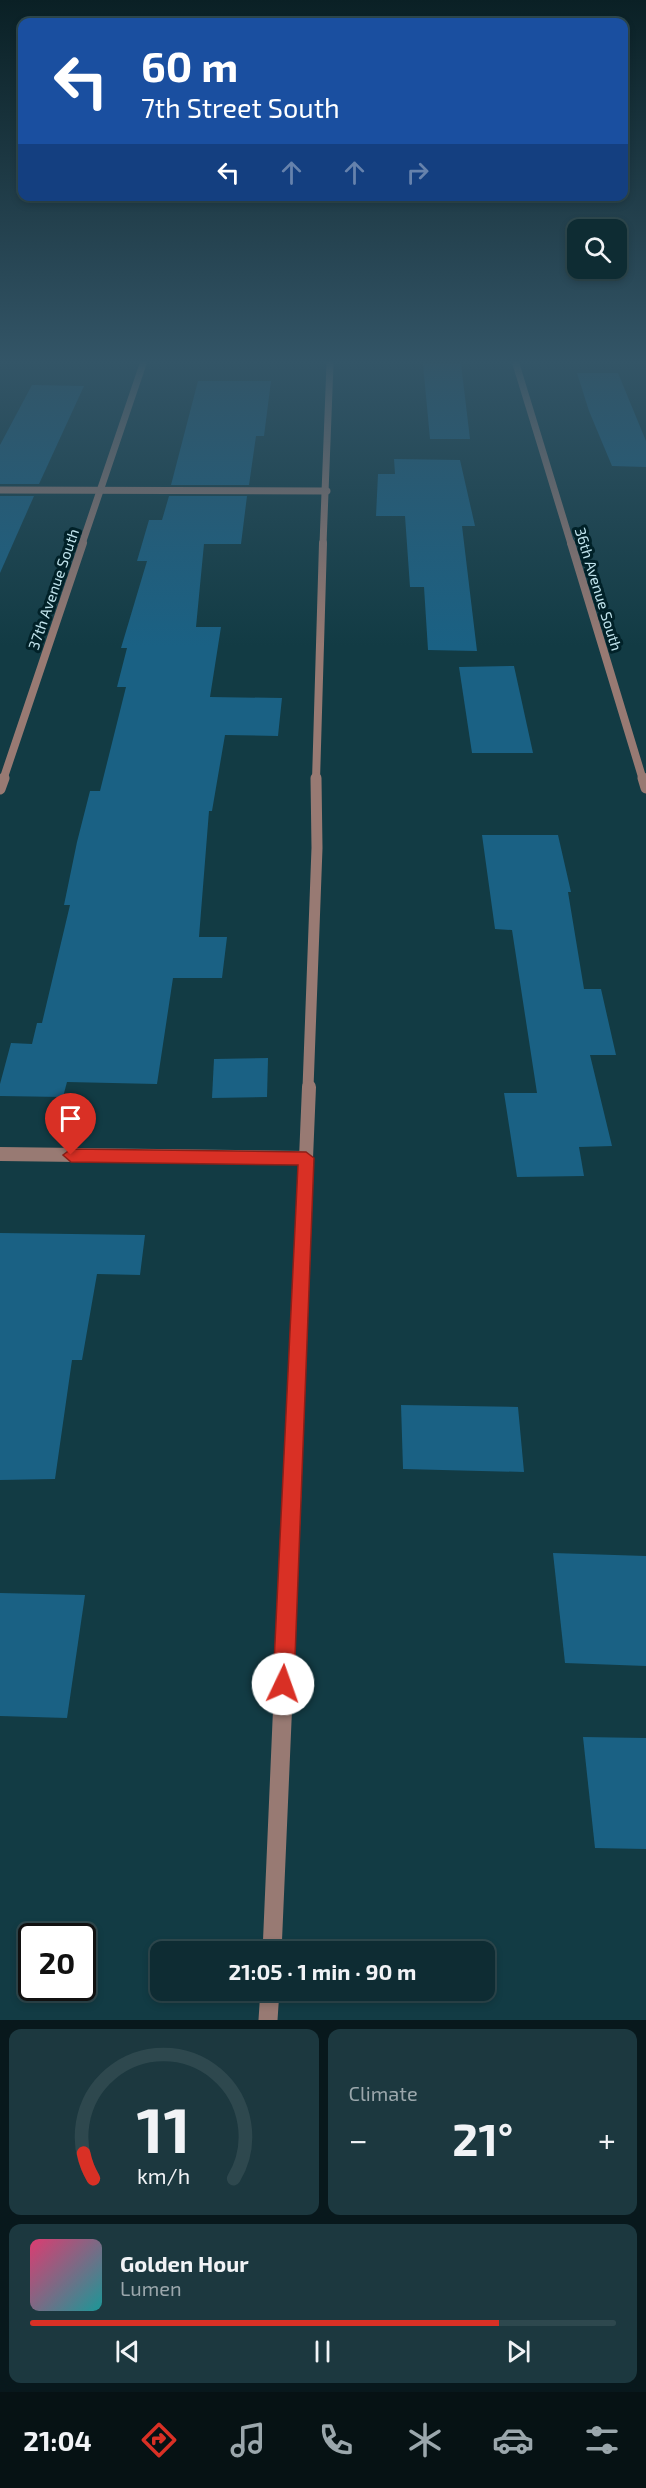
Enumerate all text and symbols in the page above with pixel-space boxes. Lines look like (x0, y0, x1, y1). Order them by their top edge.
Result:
text: 60 m (141, 40, 238, 90)
icon: left (42, 42, 120, 120)
text: 7th Street South (141, 91, 340, 123)
icon: left (212, 156, 245, 189)
icon: ahead (275, 156, 308, 189)
icon: ahead (338, 156, 371, 189)
icon: right (401, 156, 434, 189)
map controls (567, 219, 627, 279)
button: search (567, 219, 627, 279)
street label: 36th Avenue South (572, 525, 626, 653)
street label: 37th Avenue South (24, 526, 82, 652)
pin (45, 1093, 96, 1155)
icon: arrive (54, 1102, 87, 1135)
position arrow (251, 1652, 315, 1716)
speed limit sign: 20 (18, 1923, 96, 2001)
text: 21:05 · 1 min · 90 m (229, 1958, 416, 1984)
text: Climate (349, 2081, 418, 2105)
text: 11 (137, 2091, 191, 2166)
text: 21° (452, 2111, 513, 2165)
text: − (349, 2119, 368, 2159)
text: + (598, 2119, 616, 2159)
text: km/h (137, 2163, 190, 2188)
text: Golden Hour (120, 2250, 249, 2276)
text: Lumen (120, 2276, 182, 2300)
icon: previous (111, 2335, 144, 2368)
icon: pause (306, 2335, 339, 2368)
icon: next (502, 2335, 535, 2368)
icon: directions (138, 2419, 180, 2461)
icon: music (227, 2419, 269, 2461)
icon: phone (315, 2419, 357, 2461)
icon: climate (404, 2419, 446, 2461)
icon: car (492, 2419, 534, 2461)
icon: filters (581, 2419, 623, 2461)
text: 21:04 (23, 2424, 92, 2456)

